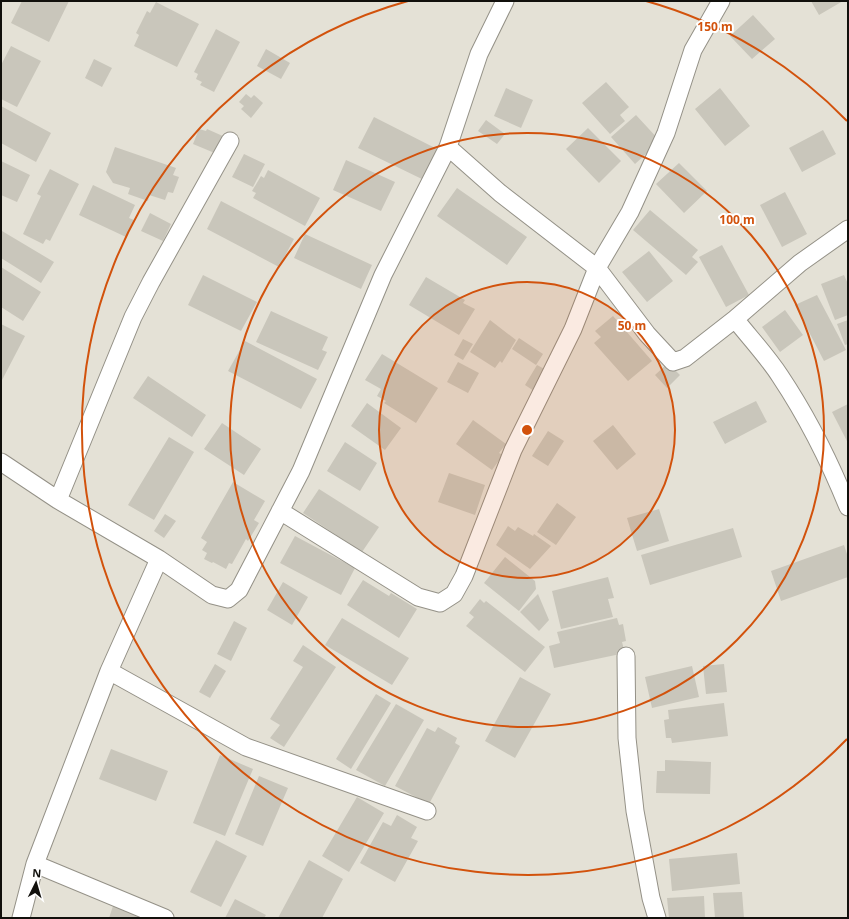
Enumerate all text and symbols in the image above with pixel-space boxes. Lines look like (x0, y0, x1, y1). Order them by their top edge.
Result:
text: 150 m (697, 18, 733, 35)
text: 100 m (719, 211, 755, 228)
text: 50 m (618, 317, 646, 334)
centre of rings (520, 423, 534, 437)
north arrow (16, 863, 56, 903)
text: N (32, 865, 42, 880)

